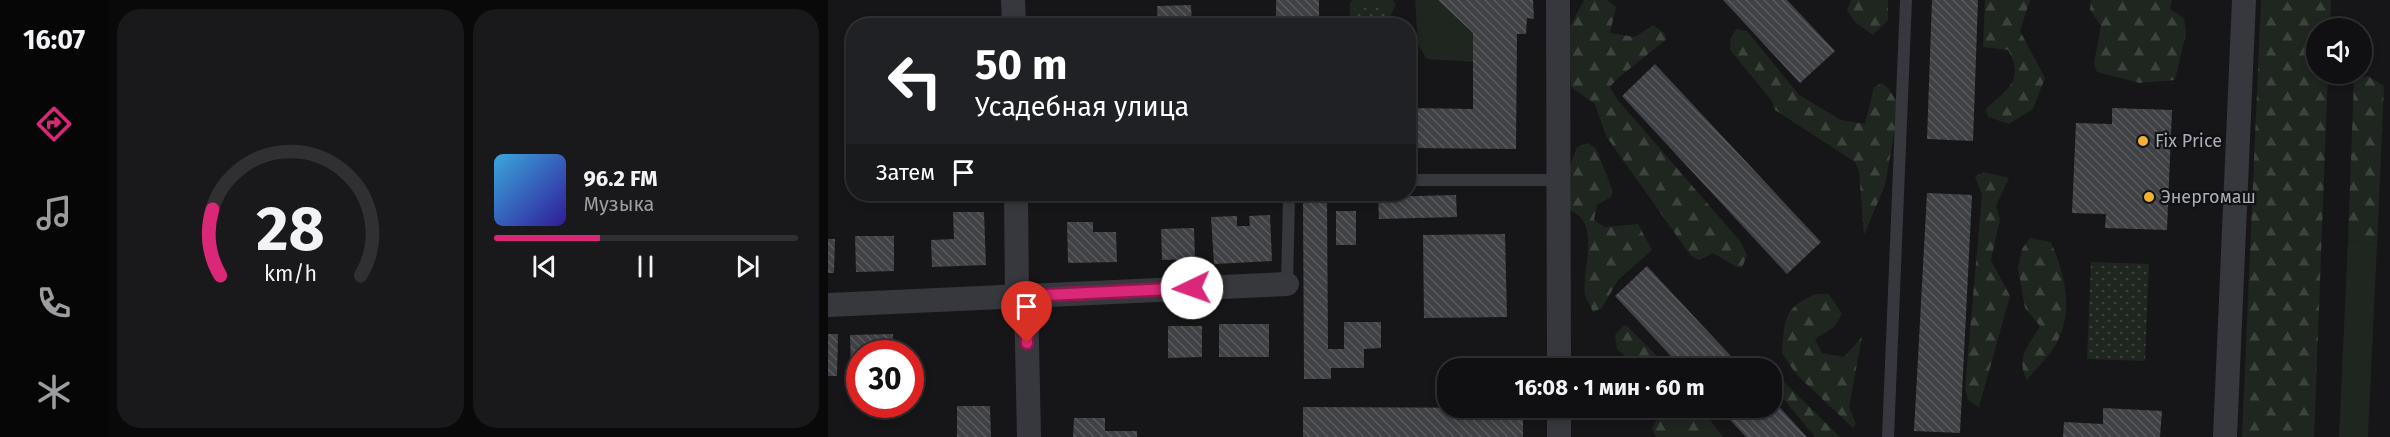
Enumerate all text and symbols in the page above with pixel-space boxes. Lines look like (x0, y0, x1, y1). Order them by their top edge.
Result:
map controls (2306, 18, 2372, 84)
button: sound (2306, 18, 2372, 84)
text: 16:07 (23, 24, 85, 56)
text: 50 m (975, 40, 1068, 90)
icon: left (876, 42, 954, 120)
text: Усадебная улица (975, 91, 1189, 123)
icon: directions (33, 103, 75, 145)
place label: Fix Price (2155, 130, 2222, 152)
marker: Fix Price (2136, 134, 2150, 148)
icon: arrive (947, 156, 980, 189)
text: Затем (876, 159, 935, 186)
text: 96.2 FM (584, 165, 658, 192)
place label: Энергомаш (2161, 186, 2256, 208)
marker: Энергомаш (2142, 190, 2156, 204)
icon: music (33, 192, 75, 234)
text: 28 (256, 192, 325, 267)
text: Музыка (584, 192, 654, 216)
icon: previous (528, 250, 561, 283)
icon: pause (629, 250, 662, 283)
icon: next (731, 250, 764, 283)
position arrow (1160, 256, 1224, 320)
text: km/h (264, 261, 317, 287)
pin (1001, 281, 1052, 343)
icon: phone (33, 282, 75, 324)
icon: arrive (1010, 290, 1043, 323)
speed limit sign: 30 (846, 340, 924, 418)
icon: climate (33, 371, 75, 413)
text: 16:08 · 1 мин · 60 m (1514, 374, 1705, 401)

